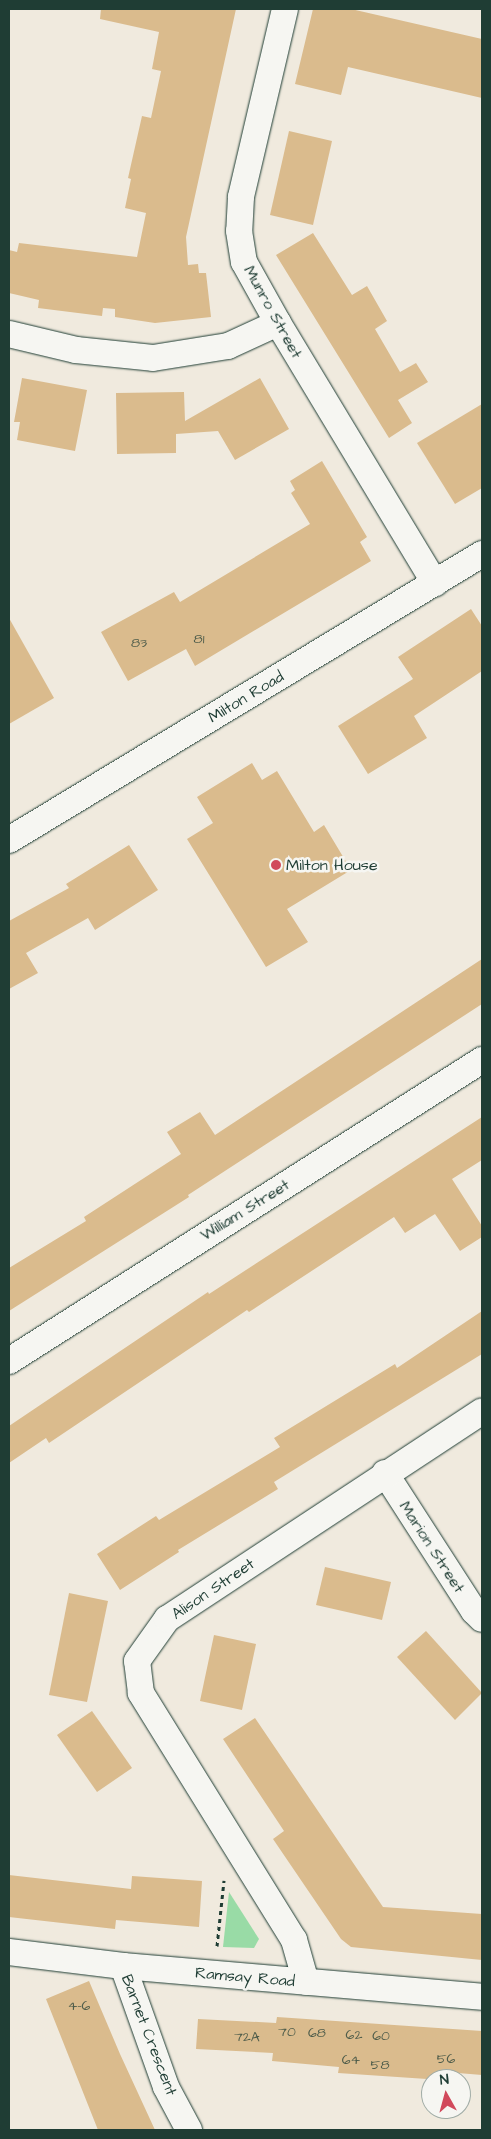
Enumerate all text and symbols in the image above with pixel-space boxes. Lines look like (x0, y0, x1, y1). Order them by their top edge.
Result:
street label: Munro Street (240, 262, 306, 362)
house number: 81 (194, 631, 204, 647)
house number: 83 (131, 635, 147, 651)
street label: Milton Road (205, 667, 287, 727)
place label: Milton House (286, 855, 378, 875)
marker: Milton House (270, 859, 282, 871)
street label: William Street (197, 1175, 293, 1245)
street label: Marion Street (395, 1498, 469, 1596)
street label: Alison Street (168, 1554, 258, 1624)
street label: Ramsay Road (194, 1963, 296, 1991)
street label: Barnet Crescent (117, 1972, 181, 2098)
house number: 4-6 (68, 1998, 90, 2014)
house number: 70 (278, 2024, 296, 2040)
house number: 68 (308, 2025, 326, 2041)
house number: 62 (346, 2027, 362, 2043)
house number: 60 (372, 2028, 390, 2044)
house number: 72A (234, 2029, 260, 2045)
house number: 56 (437, 2051, 455, 2067)
house number: 64 (342, 2052, 360, 2068)
house number: 58 (371, 2057, 389, 2073)
north arrow (421, 2069, 471, 2119)
text: N (439, 2070, 450, 2091)

